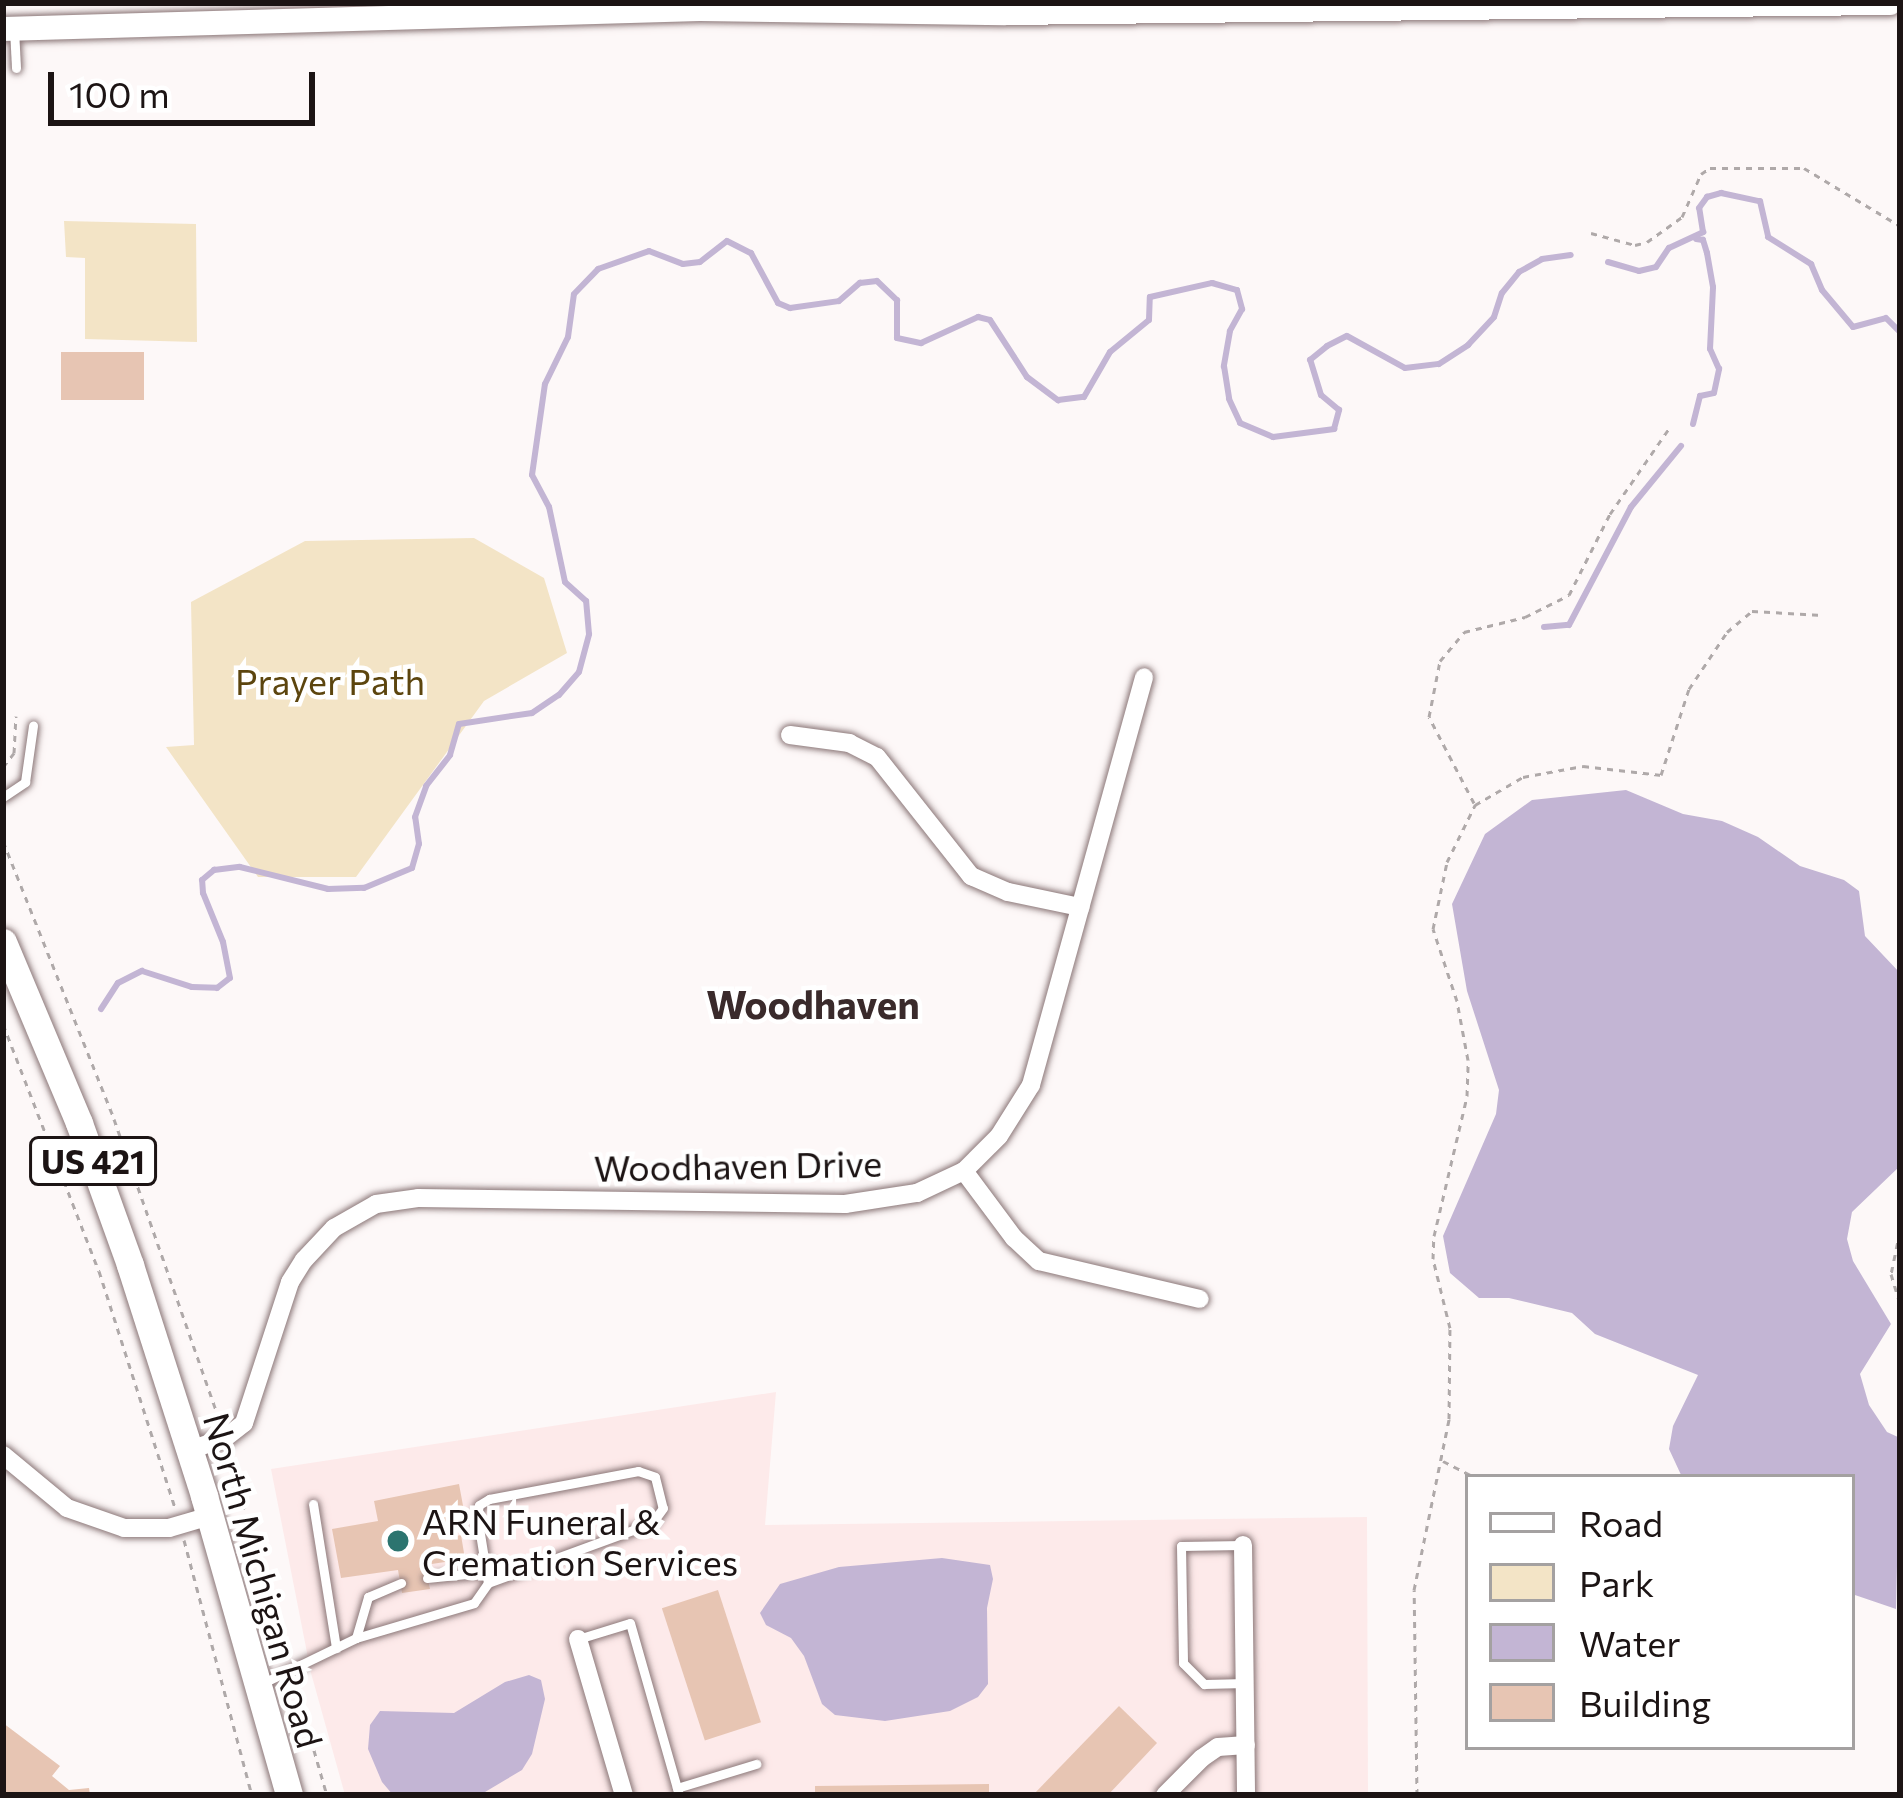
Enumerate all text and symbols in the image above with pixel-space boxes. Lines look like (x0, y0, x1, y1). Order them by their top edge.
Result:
scale bar (54, 48, 321, 122)
text: 100 m (69, 71, 170, 115)
park label: Prayer Path (235, 659, 425, 703)
district label: Woodhaven (706, 980, 920, 1026)
road number: US 421 (27, 1134, 159, 1188)
street label: Woodhaven Drive (593, 1141, 883, 1189)
street label: North Michigan Road (195, 1408, 333, 1752)
legend (1465, 1474, 1855, 1750)
place label: ARN Funeral & Cremation Services (422, 1498, 738, 1583)
text: Road (1579, 1500, 1663, 1544)
marker: ARN Funeral & Cremation Services (385, 1528, 411, 1554)
text: Park (1579, 1560, 1654, 1604)
text: Water (1579, 1620, 1681, 1664)
text: Building (1579, 1680, 1711, 1724)

